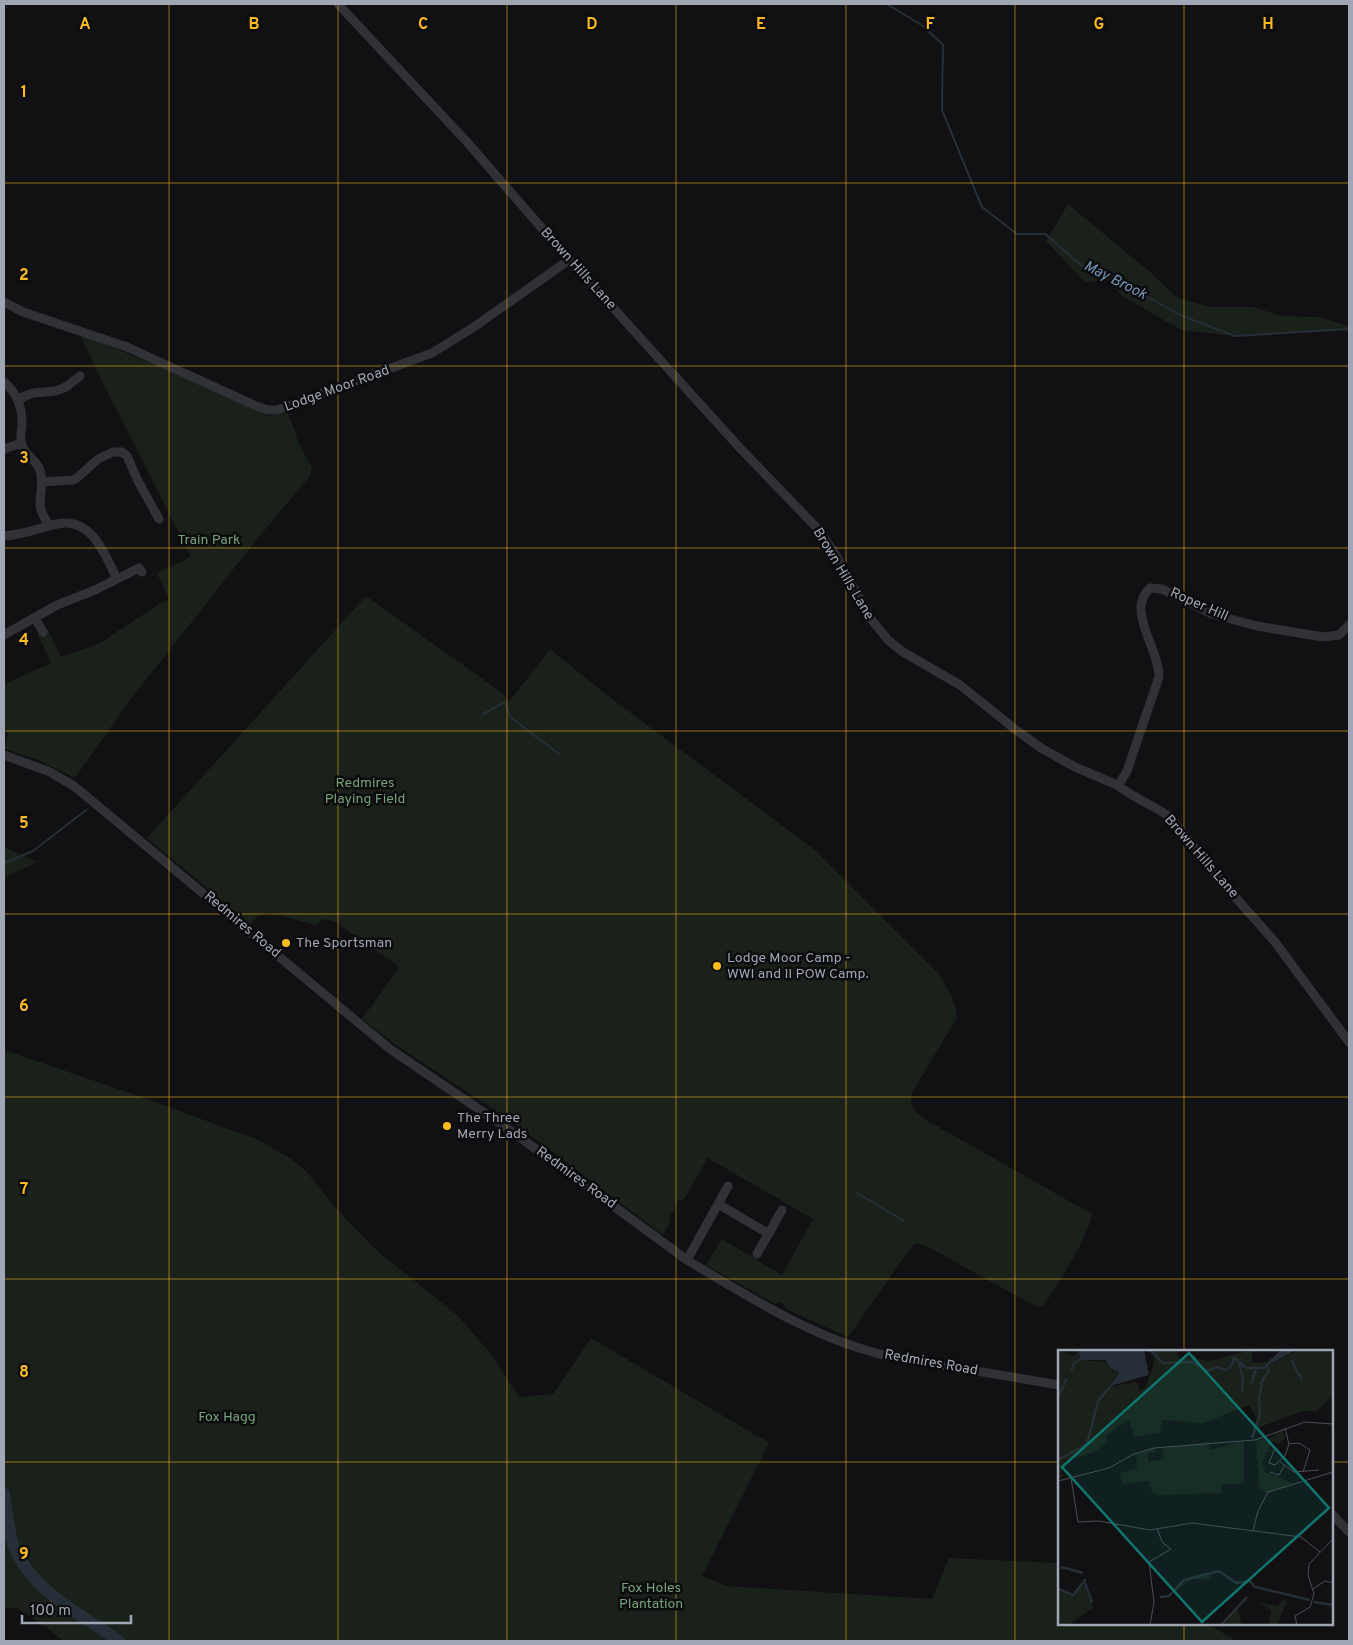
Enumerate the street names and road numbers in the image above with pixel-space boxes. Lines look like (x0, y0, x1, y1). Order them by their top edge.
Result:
street label: Brown Hills Lane (537, 224, 619, 314)
street label: Lodge Moor Road (282, 362, 392, 416)
street label: Brown Hills Lane (809, 525, 877, 623)
street label: Roper Hill (1167, 585, 1231, 625)
street label: Brown Hills Lane (1160, 812, 1242, 902)
street label: Redmires Road (200, 888, 284, 962)
street label: Redmires Road (533, 1143, 619, 1213)
street label: Redmires Road (883, 1346, 979, 1380)

